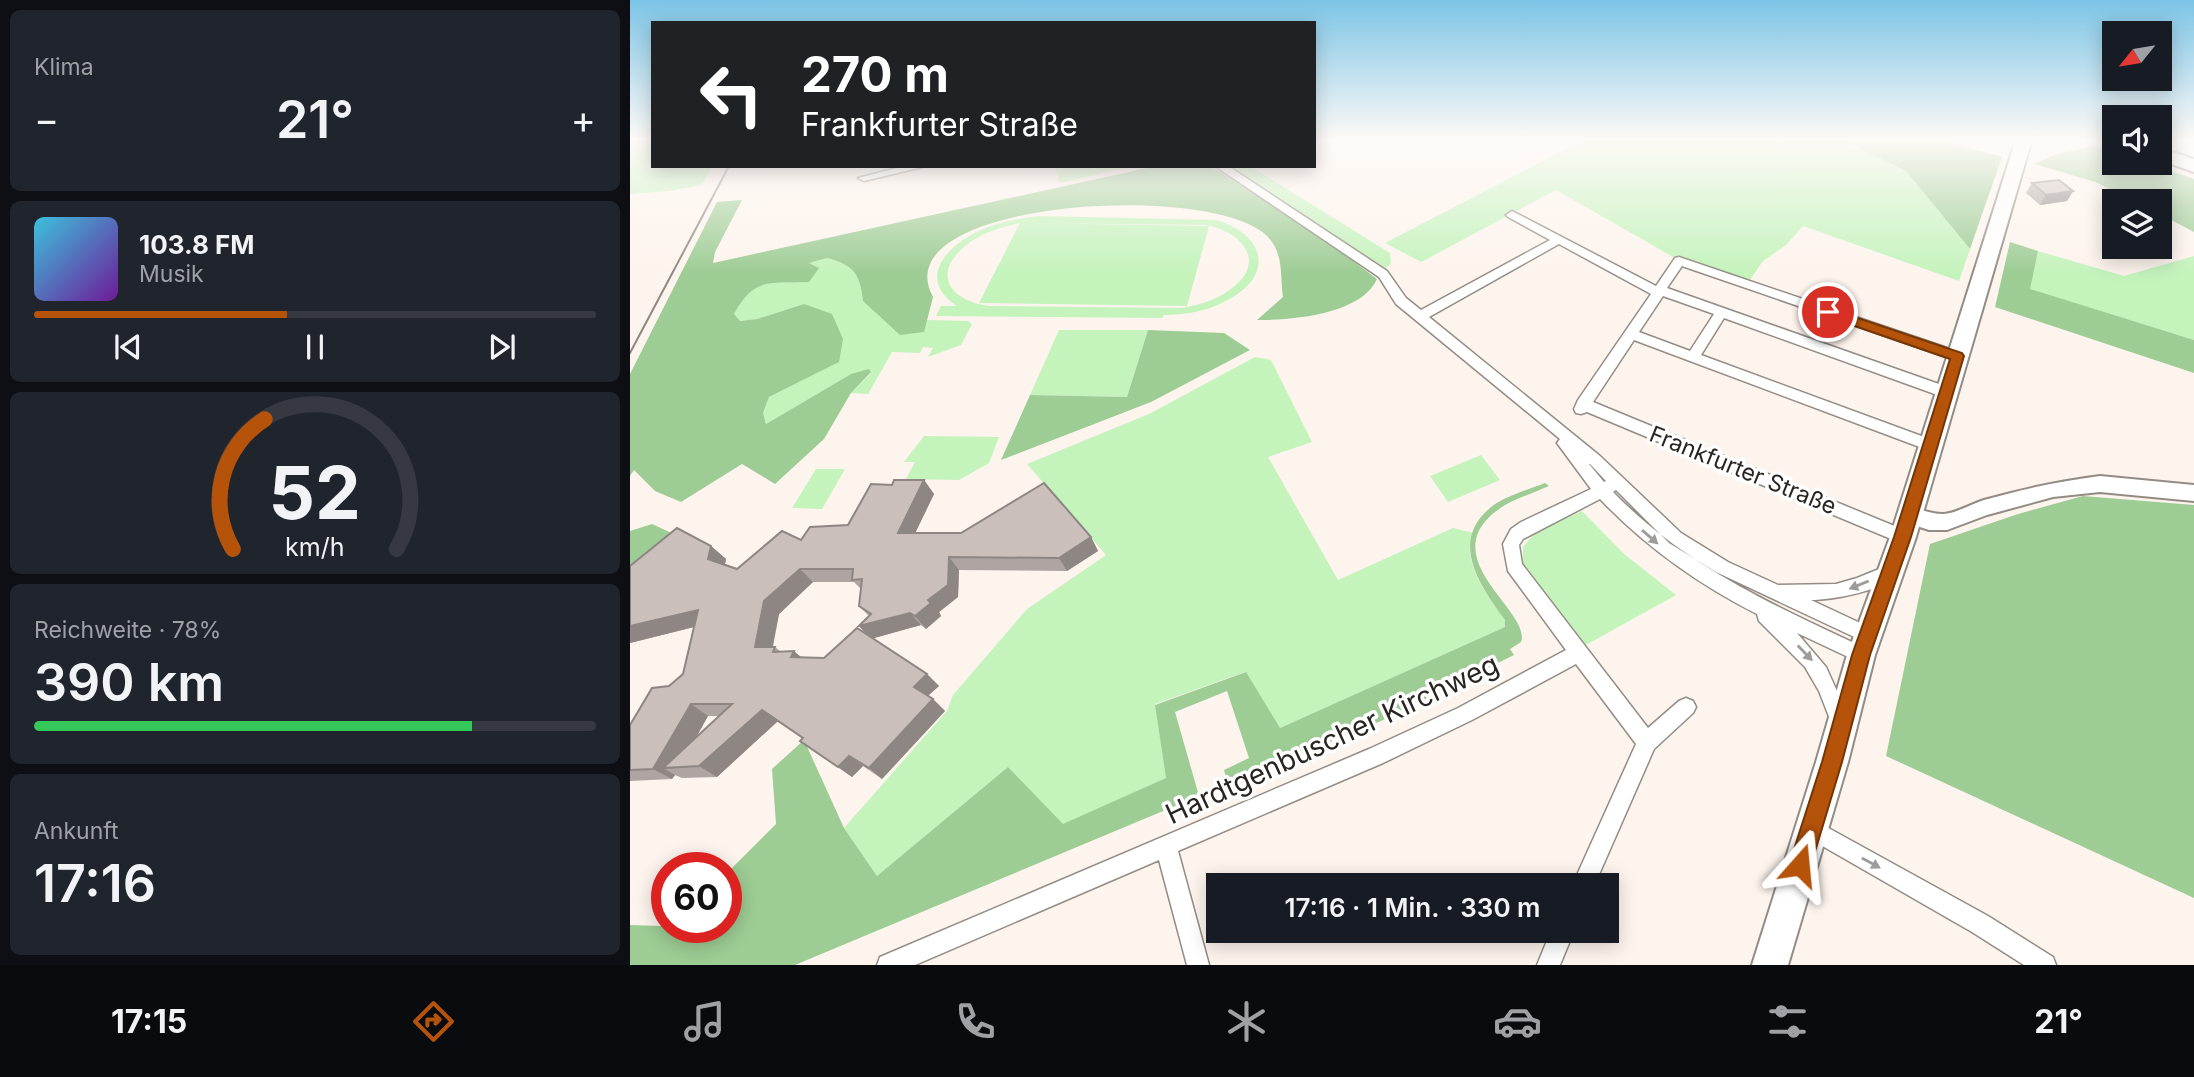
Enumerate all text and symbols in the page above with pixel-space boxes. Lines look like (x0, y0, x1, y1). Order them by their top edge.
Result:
north arrow (2102, 21, 2172, 91)
map controls (2102, 21, 2172, 259)
text: 270 m (801, 45, 949, 104)
icon: left (686, 49, 777, 140)
text: Klima (34, 53, 94, 81)
text: 21° (276, 88, 354, 151)
text: − (34, 96, 59, 142)
text: + (571, 96, 596, 142)
text: Frankfurter Straße (801, 105, 1078, 144)
button: sound (2102, 105, 2172, 175)
button: layers (2102, 189, 2172, 259)
text: 103.8 FM (139, 229, 255, 260)
text: Musik (139, 260, 204, 288)
pin (1798, 282, 1858, 342)
icon: arrive (1809, 293, 1847, 331)
icon: previous (109, 328, 147, 366)
icon: pause (296, 328, 334, 366)
icon: next (483, 328, 521, 366)
street label: Frankfurter Straße (1645, 420, 1841, 520)
text: 52 (269, 448, 361, 537)
one-way arrow (1642, 529, 1659, 544)
text: km/h (285, 531, 345, 561)
one-way arrow (1848, 580, 1869, 591)
text: Reichweite · 78% (34, 616, 221, 644)
one-way arrow (1797, 645, 1814, 662)
street label: Hardtgenbuscher Kirchweg (1160, 647, 1504, 831)
text: 390 km (34, 651, 224, 714)
text: Ankunft (34, 817, 119, 845)
position arrow (1763, 828, 1837, 902)
text: 17:16 (34, 852, 156, 915)
speed limit sign: 60 (651, 852, 742, 943)
one-way arrow (1861, 857, 1881, 869)
text: 17:16 · 1 Min. · 330 m (1285, 892, 1541, 923)
icon: directions (409, 997, 458, 1046)
icon: music (680, 997, 729, 1046)
icon: phone (951, 997, 1000, 1046)
icon: climate (1222, 997, 1271, 1046)
icon: car (1493, 997, 1542, 1046)
icon: filters (1763, 997, 1812, 1046)
text: 17:15 (111, 1002, 187, 1041)
text: 21° (2034, 1002, 2083, 1041)

